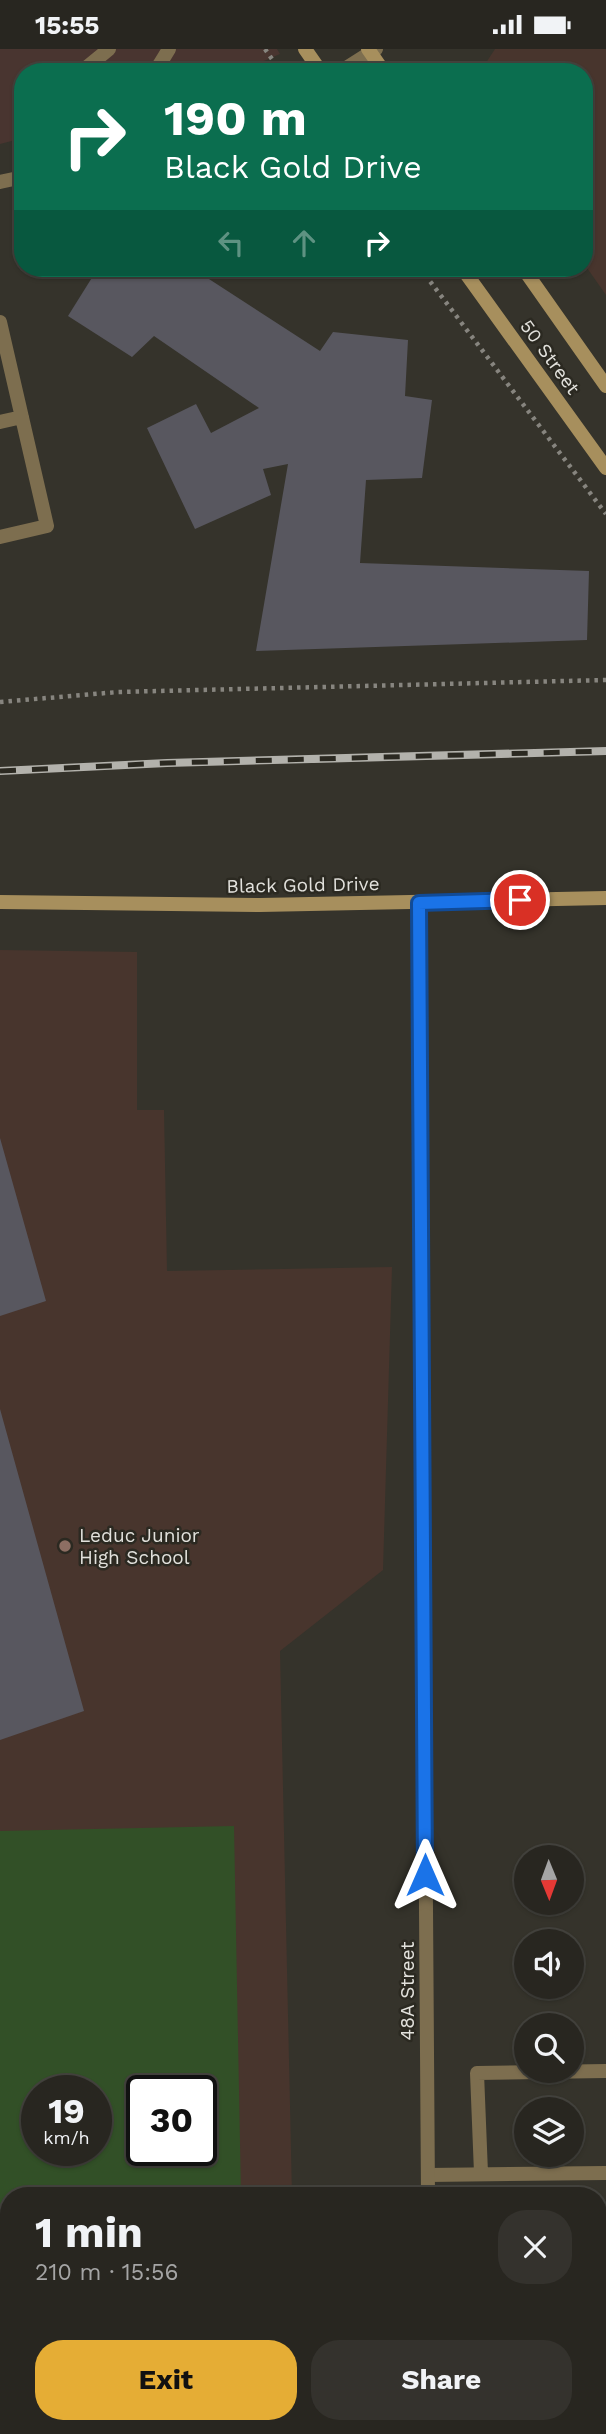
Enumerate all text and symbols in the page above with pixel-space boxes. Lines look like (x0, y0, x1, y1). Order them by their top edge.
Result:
text: 15:55 (35, 10, 100, 40)
text: 190 m (164, 89, 307, 147)
icon: right (49, 91, 140, 182)
text: Black Gold Drive (164, 148, 422, 186)
icon: left (212, 224, 250, 262)
icon: ahead (285, 224, 323, 262)
icon: right (358, 224, 396, 262)
street label: 50 Street (515, 315, 585, 399)
pin (490, 870, 550, 930)
street label: Black Gold Drive (226, 872, 380, 898)
icon: arrive (501, 881, 539, 919)
place label: Leduc Junior High School (79, 1524, 200, 1569)
marker: Leduc Junior High School (57, 1538, 73, 1554)
position arrow (388, 1838, 462, 1912)
north arrow (514, 1845, 584, 1915)
map controls (514, 1845, 584, 2167)
button: sound (514, 1929, 584, 1999)
street label: 48A Street (396, 1942, 419, 2040)
button: search (514, 2013, 584, 2083)
speed limit sign: 30 (126, 2075, 217, 2166)
text: 19 (48, 2090, 85, 2132)
button: layers (514, 2097, 584, 2167)
text: km/h (43, 2127, 90, 2148)
text: 1 min (35, 2208, 143, 2257)
button: close (498, 2210, 572, 2284)
text: 210 m · 15:56 (35, 2259, 178, 2286)
button: Exit (35, 2340, 297, 2420)
button: Share (311, 2340, 572, 2420)

